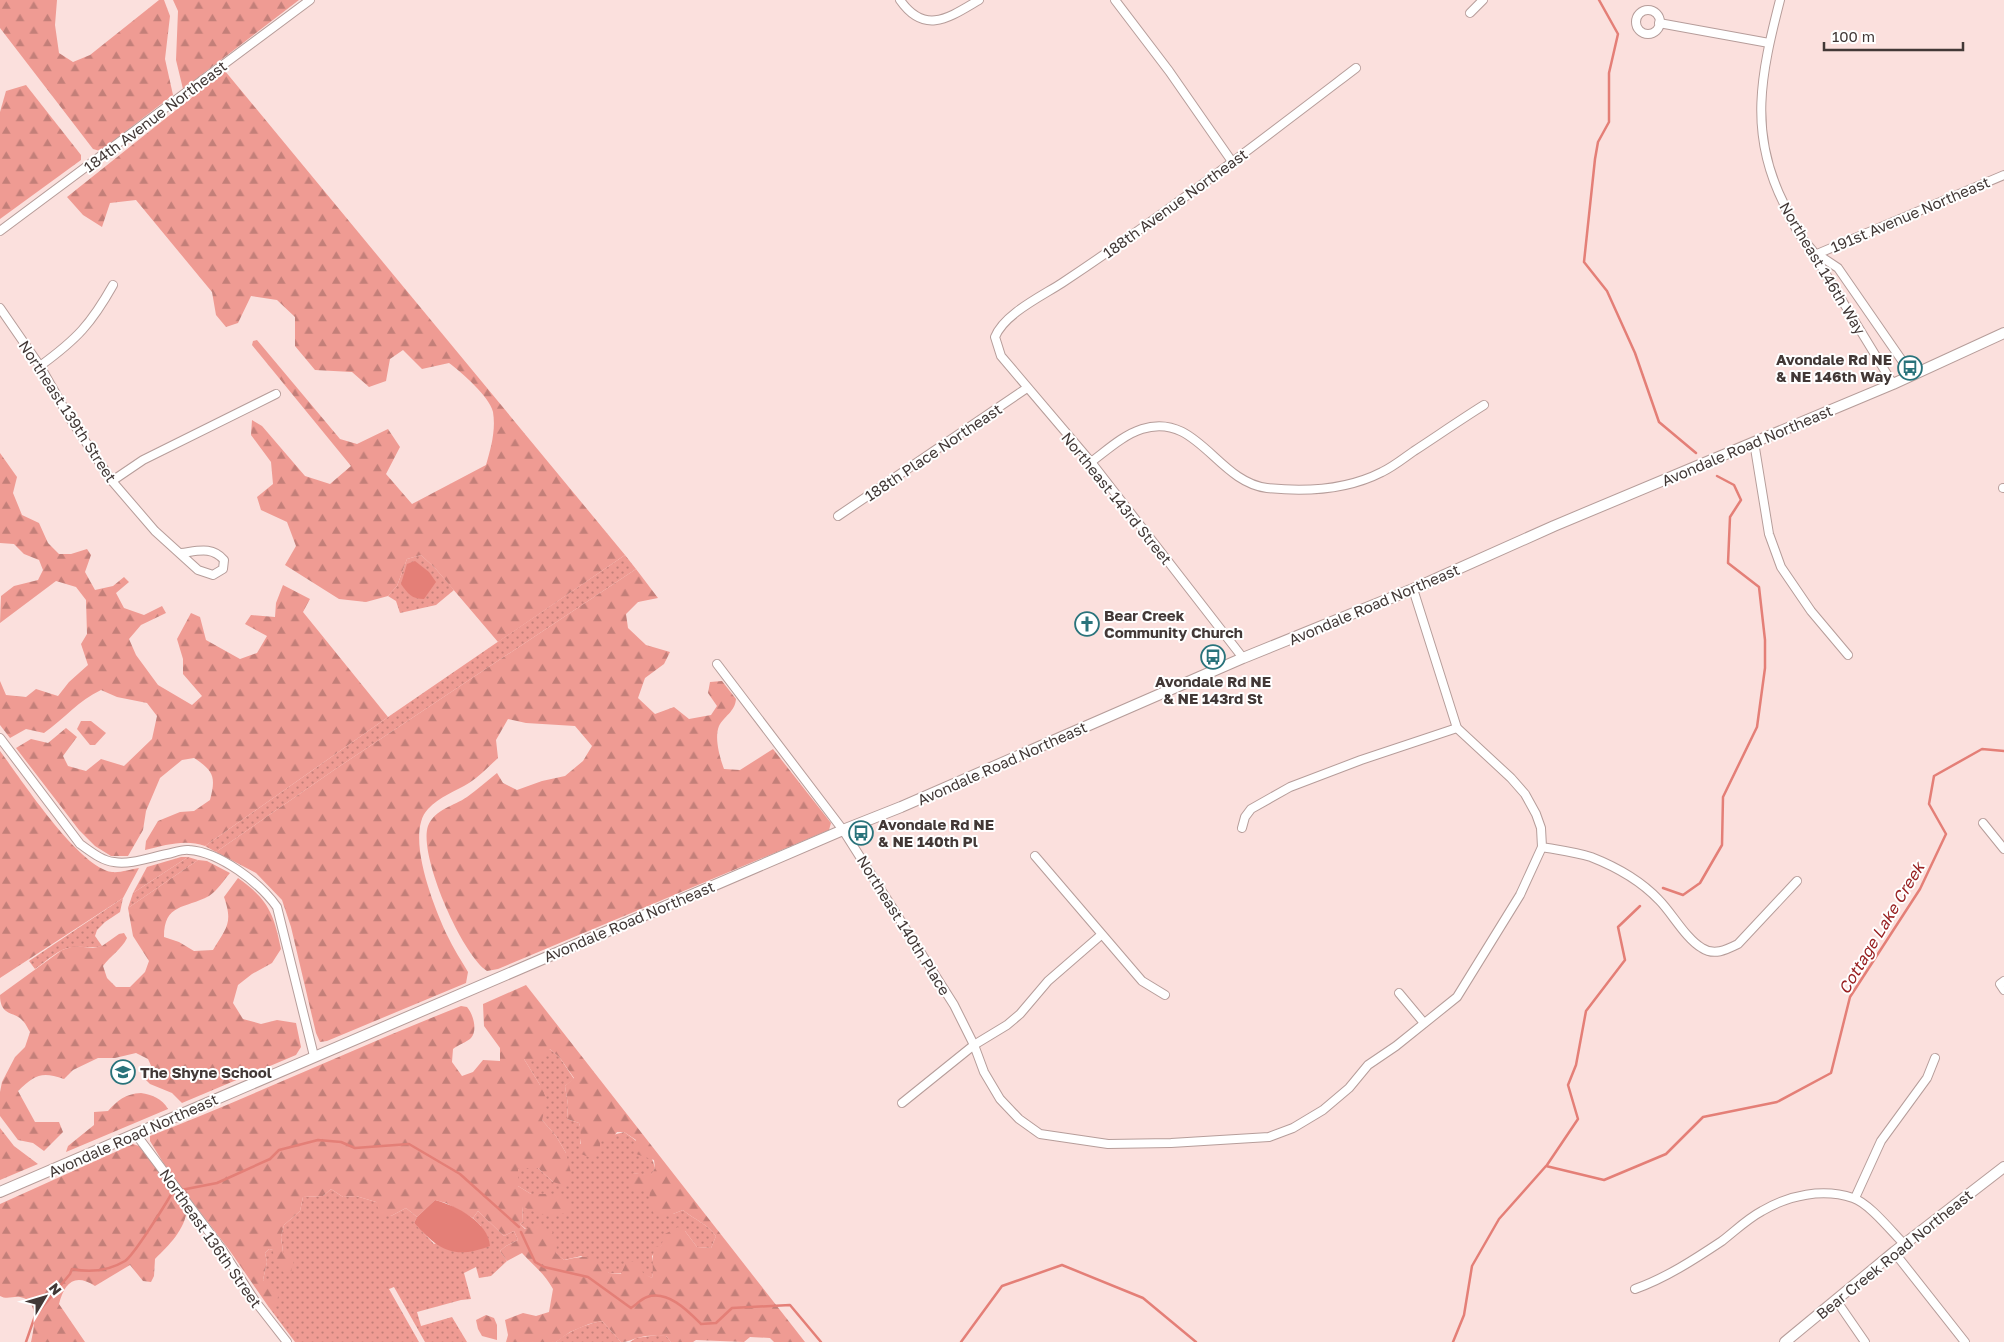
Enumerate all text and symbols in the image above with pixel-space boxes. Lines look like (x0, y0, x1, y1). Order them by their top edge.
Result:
scale bar (1824, 20, 1963, 52)
text: 100 m (1832, 27, 1875, 45)
street label: 184th Avenue Northeast (80, 56, 230, 176)
street label: 188th Avenue Northeast (1099, 145, 1251, 261)
street label: 191st Avenue Northeast (1828, 172, 1992, 256)
street label: Northeast 146th Way (1776, 198, 1870, 338)
street label: Northeast 139th Street (15, 337, 121, 485)
place label: Avondale Rd NE & NE 146th Way (1776, 350, 1892, 385)
bus stop icon: Avondale Rd NE & NE 146th Way (1897, 355, 1923, 381)
street label: 188th Place Northeast (861, 399, 1005, 505)
street label: Avondale Road Northeast (1659, 401, 1835, 489)
street label: Northeast 143rd Street (1058, 428, 1176, 568)
street label: Avondale Road Northeast (1286, 560, 1462, 648)
place label: Bear Creek Community Church (1104, 606, 1243, 641)
church icon: Bear Creek Community Church (1074, 611, 1100, 637)
bus stop icon: Avondale Rd NE & NE 143rd St (1200, 644, 1226, 670)
place label: Avondale Rd NE & NE 143rd St (1155, 672, 1271, 707)
street label: Avondale Road Northeast (914, 717, 1090, 809)
place label: Avondale Rd NE & NE 140th Pl (878, 815, 994, 850)
bus stop icon: Avondale Rd NE & NE 140th Pl (848, 820, 874, 846)
street label: Northeast 140th Place (854, 852, 955, 998)
water label: Cottage Lake Creek (1834, 857, 1929, 998)
street label: Avondale Road Northeast (541, 877, 717, 965)
school or university icon: The Shyne School (110, 1059, 136, 1085)
place label: The Shyne School (140, 1063, 272, 1081)
street label: Avondale Road Northeast (45, 1089, 221, 1181)
street label: Northeast 136th Street (156, 1165, 266, 1311)
street label: Bear Creek Road Northeast (1812, 1185, 1976, 1323)
north arrow (20, 1272, 70, 1322)
text: N (46, 1279, 66, 1298)

